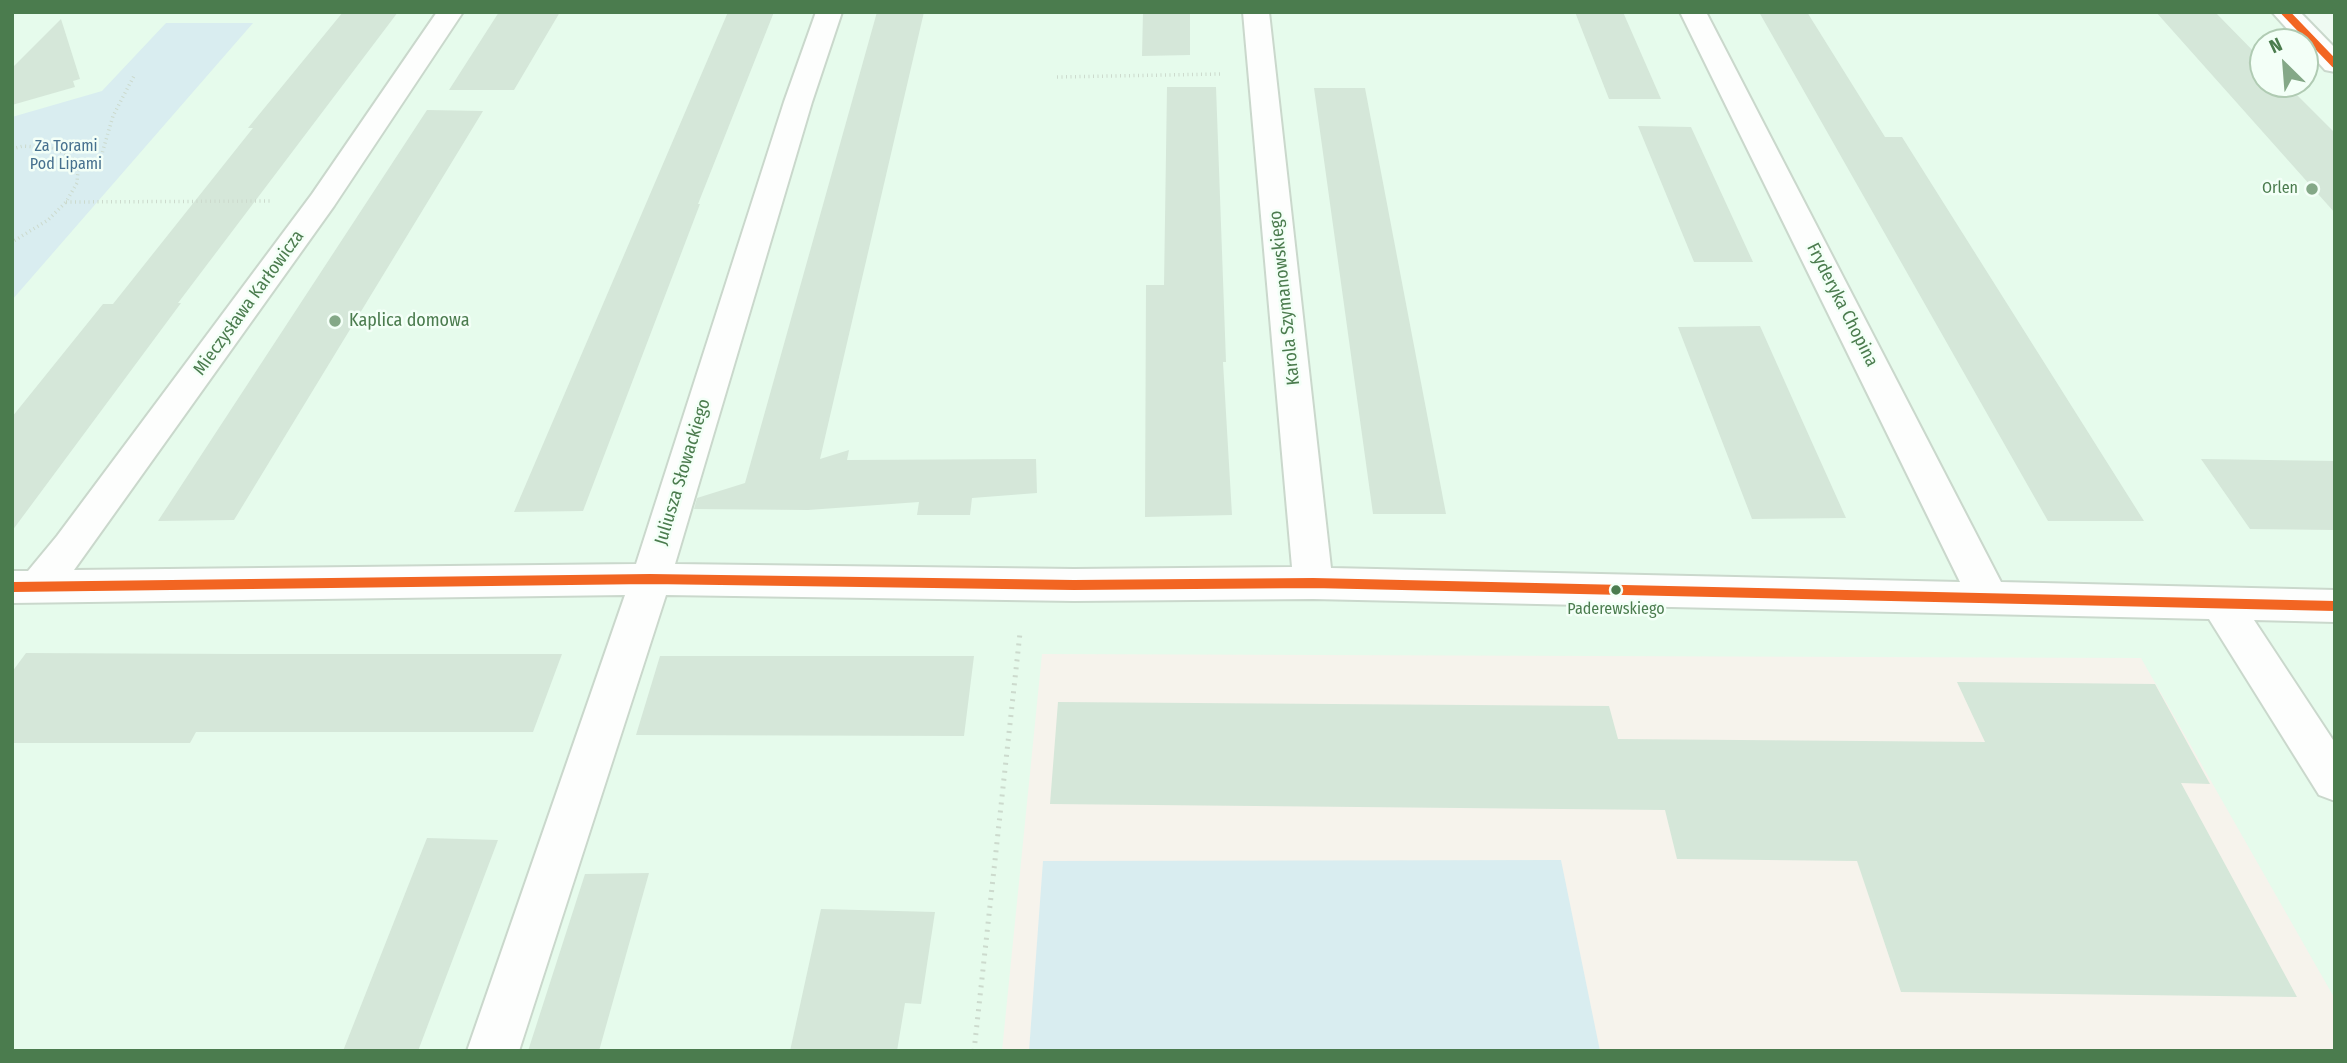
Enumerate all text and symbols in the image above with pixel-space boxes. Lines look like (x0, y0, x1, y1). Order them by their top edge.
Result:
north arrow (2249, 28, 2319, 98)
text: N (2266, 33, 2286, 58)
park label: Za Torami Pod Lipami (30, 137, 102, 175)
place label: Orlen (2262, 179, 2298, 199)
marker: Orlen (2304, 181, 2320, 197)
street label: Karola Szymanowskiego (1265, 210, 1305, 386)
street label: Mieczysława Karłowicza (189, 226, 309, 380)
street label: Fryderyka Chopina (1802, 240, 1882, 370)
place label: Kaplica domowa (349, 310, 469, 332)
marker: Kaplica domowa (327, 313, 343, 329)
street label: Juliusza Słowackiego (651, 396, 715, 548)
marker: Paderewskiego (1609, 583, 1623, 597)
place label: Paderewskiego (1567, 600, 1665, 620)

